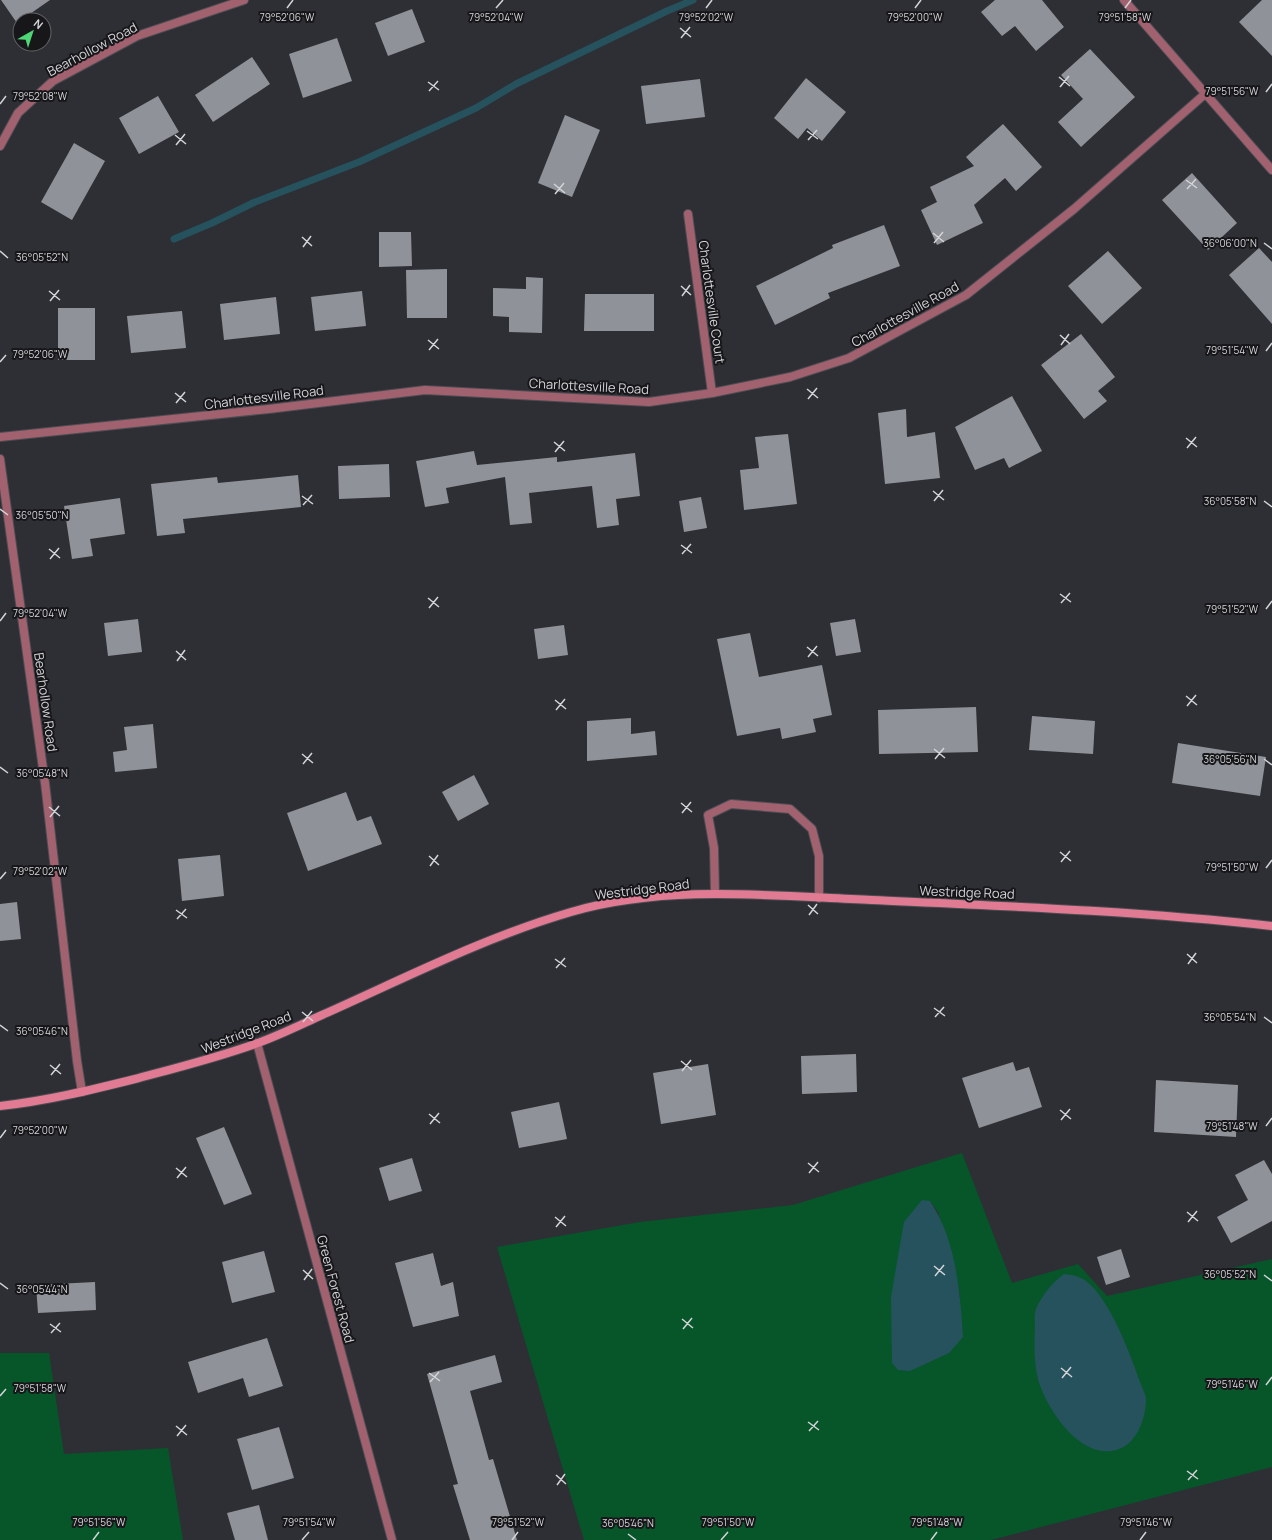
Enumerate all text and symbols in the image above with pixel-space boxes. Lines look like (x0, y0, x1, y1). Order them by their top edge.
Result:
text: 79°52'06"W (260, 10, 315, 24)
text: 79°52'04"W (469, 10, 524, 24)
text: 79°52'02"W (679, 10, 734, 24)
text: 79°52'00"W (888, 10, 943, 24)
text: 79°51'58"W (1099, 10, 1152, 24)
north arrow (12, 12, 52, 52)
text: N (31, 16, 46, 32)
street label: Bearhollow Road (44, 18, 140, 80)
text: 79°51'56"W (1206, 84, 1259, 98)
text: 79°52'08"W (13, 89, 68, 103)
text: 36°06'00"N (1203, 236, 1257, 250)
street label: Charlottesville Court (694, 239, 730, 365)
text: 36°05'52"N (16, 250, 68, 264)
street label: Charlottesville Road (848, 277, 962, 351)
text: 79°51'54"W (1206, 343, 1259, 357)
text: 79°52'06"W (13, 347, 68, 361)
street label: Charlottesville Road (529, 374, 649, 398)
street label: Charlottesville Road (203, 381, 325, 413)
text: 36°05'58"N (1204, 494, 1256, 508)
text: 36°05'50"N (16, 508, 69, 522)
text: 79°51'52"W (1206, 602, 1259, 616)
text: 79°52'04"W (13, 606, 68, 620)
street label: Bearhollow Road (30, 651, 62, 753)
text: 36°05'56"N (1204, 752, 1257, 766)
text: 36°05'48"N (16, 766, 68, 780)
text: 79°51'50"W (1206, 860, 1259, 874)
text: 79°52'02"W (13, 864, 68, 878)
street label: Westridge Road (594, 874, 690, 904)
street label: Westridge Road (919, 881, 1015, 903)
street label: Westridge Road (198, 1007, 294, 1057)
text: 36°05'54"N (1204, 1010, 1256, 1024)
text: 36°05'46"N (16, 1024, 68, 1038)
text: 79°51'48"W (1206, 1119, 1258, 1133)
text: 79°52'00"W (13, 1123, 68, 1137)
street label: Green Forest Road (313, 1233, 359, 1345)
text: 36°05'52"N (1204, 1267, 1256, 1281)
text: 36°05'44"N (16, 1282, 68, 1296)
text: 79°51'46"W (1206, 1377, 1258, 1391)
text: 79°51'58"W (14, 1381, 67, 1395)
text: 79°51'56"W (73, 1515, 126, 1529)
text: 79°51'54"W (283, 1515, 336, 1529)
text: 79°51'52"W (492, 1515, 545, 1529)
text: 79°51'50"W (702, 1515, 755, 1529)
text: 79°51'48"W (911, 1515, 963, 1529)
text: 79°51'46"W (1120, 1515, 1172, 1529)
text: 36°05'46"N (602, 1516, 654, 1530)

